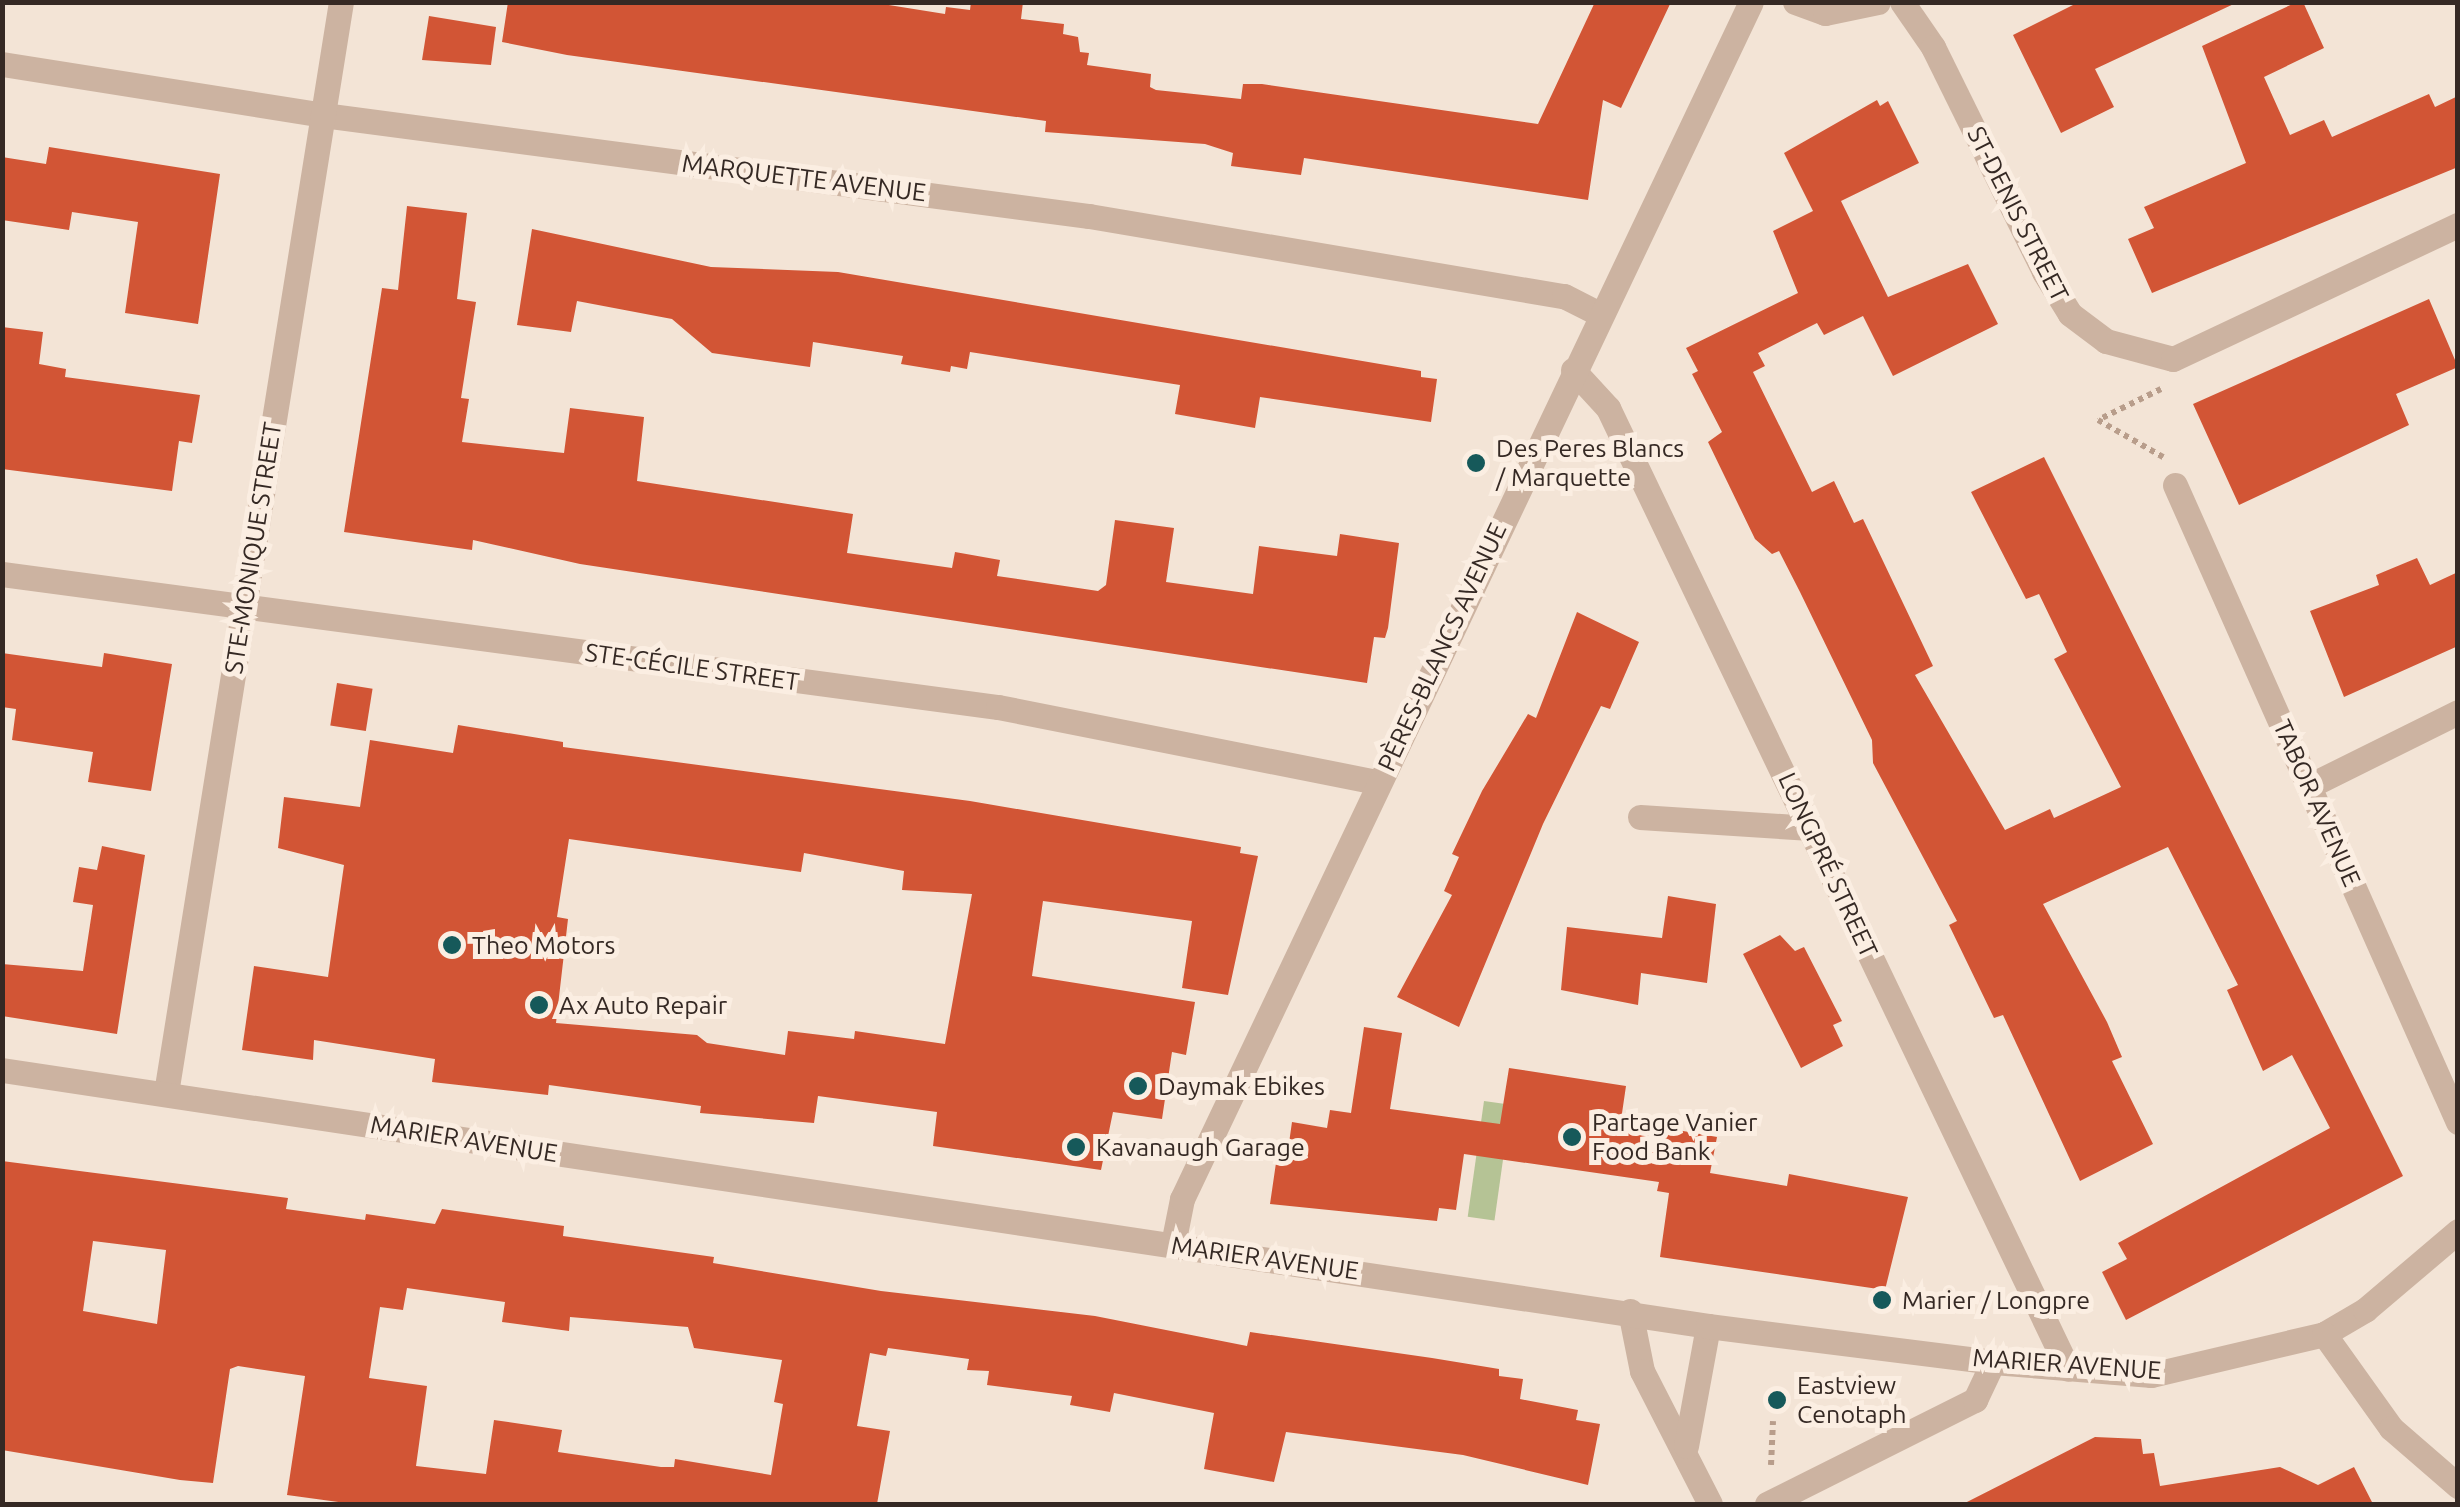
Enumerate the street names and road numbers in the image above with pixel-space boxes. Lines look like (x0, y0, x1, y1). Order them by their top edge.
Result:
street label: ST-DENIS STREET (1961, 121, 2075, 307)
street label: MARQUETTE AVENUE (680, 148, 928, 208)
street label: STE-MONIQUE STREET (218, 420, 288, 676)
street label: PÈRES-BLANCS AVENUE (1371, 518, 1513, 776)
street label: STE-CÉCILE STREET (583, 637, 801, 697)
street label: TABOR AVENUE (2267, 715, 2367, 891)
street label: LONGPRÉ STREET (1772, 768, 1884, 962)
street label: MARIER AVENUE (368, 1109, 560, 1169)
street label: MARIER AVENUE (1169, 1230, 1361, 1286)
street label: MARIER AVENUE (1972, 1342, 2162, 1386)

